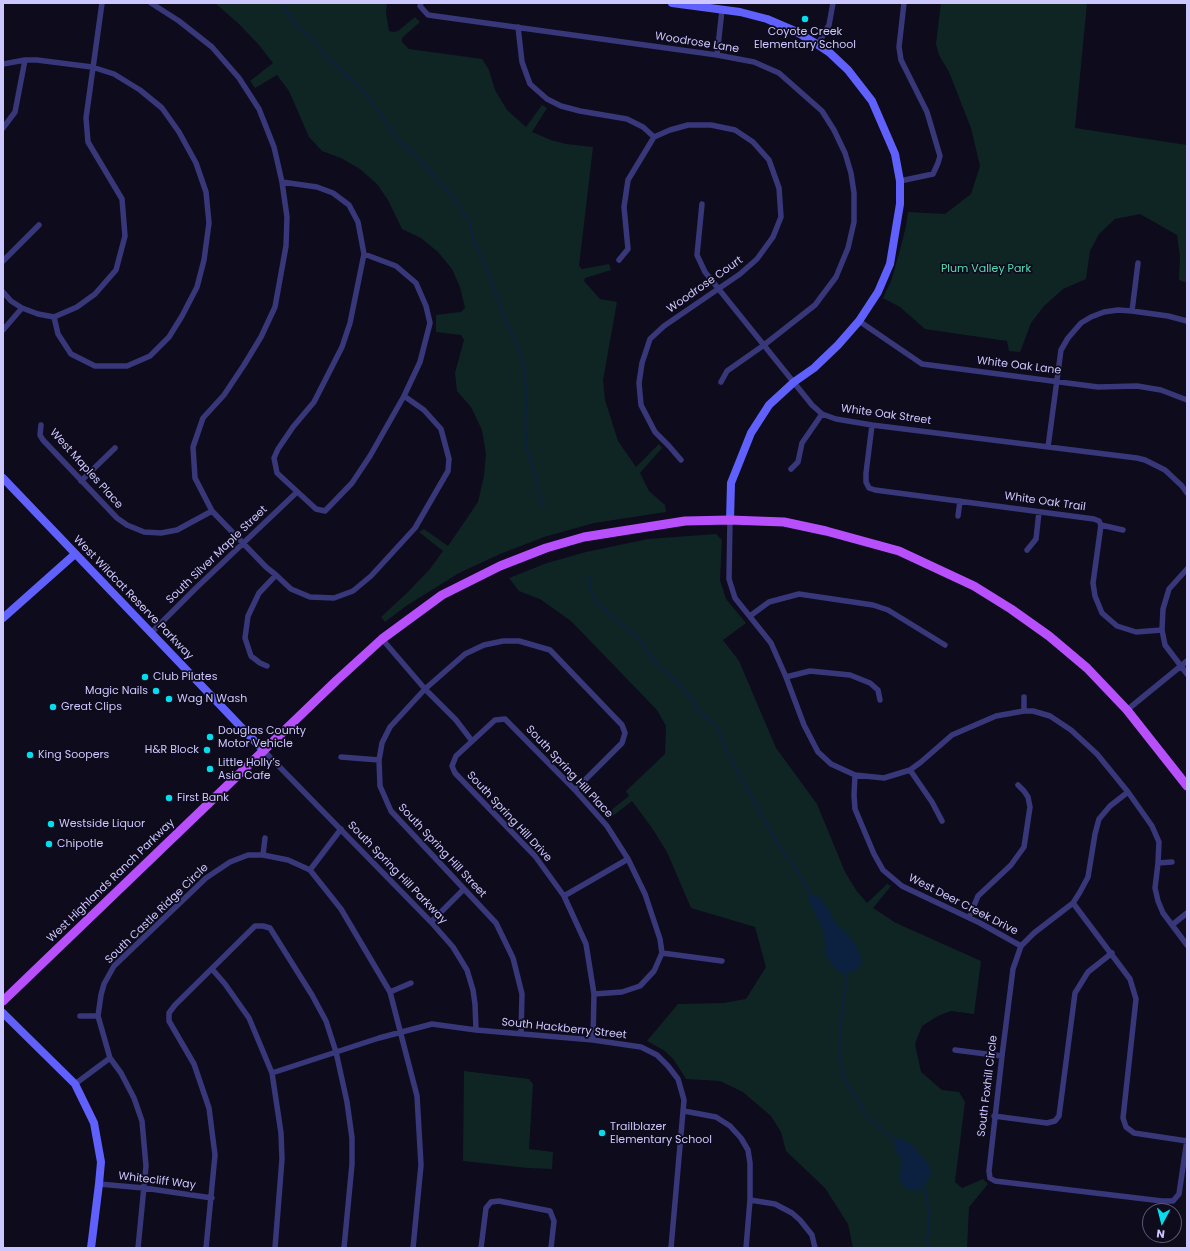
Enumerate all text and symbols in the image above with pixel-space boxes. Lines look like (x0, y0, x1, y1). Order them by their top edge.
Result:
marker: Coyote Creek Elementary School (800, 14, 810, 24)
place label: Coyote Creek Elementary School (754, 25, 856, 51)
street label: Woodrose Lane (654, 30, 740, 56)
street label: Woodrose Court (665, 254, 745, 316)
park label: Plum Valley Park (941, 262, 1031, 276)
street label: White Oak Lane (976, 354, 1062, 378)
street label: White Oak Street (840, 402, 932, 428)
street label: West Maples Place (47, 426, 125, 512)
street label: White Oak Trail (1004, 490, 1086, 514)
street label: South Silver Maple Street (164, 503, 270, 607)
street label: West Wildcat Reserve Parkway (70, 533, 196, 663)
place label: Club Pilates (153, 670, 217, 684)
marker: Club Pilates (140, 672, 150, 682)
place label: Magic Nails (85, 684, 148, 698)
marker: Magic Nails (151, 686, 161, 696)
place label: Wag N Wash (177, 692, 247, 706)
marker: Wag N Wash (164, 694, 174, 704)
place label: Great Clips (61, 700, 122, 714)
marker: Great Clips (48, 702, 58, 712)
street label: South Spring Hill Place (523, 723, 615, 821)
place label: Douglas County Motor Vehicle (218, 724, 306, 750)
marker: Douglas County Motor Vehicle (205, 732, 215, 742)
place label: H&R Block (145, 743, 199, 757)
marker: H&R Block (202, 745, 212, 755)
place label: King Soopers (38, 748, 109, 762)
marker: King Soopers (25, 750, 35, 760)
place label: Little Holly’s Asia Cafe (218, 756, 280, 782)
marker: Little Holly’s Asia Cafe (205, 764, 215, 774)
street label: South Spring Hill Drive (464, 769, 554, 865)
place label: First Bank (177, 791, 229, 805)
marker: First Bank (164, 793, 174, 803)
street label: South Spring Hill Street (395, 801, 489, 901)
street label: West Highlands Ranch Parkway (44, 816, 178, 946)
place label: Westside Liquor (59, 817, 145, 831)
marker: Westside Liquor (46, 819, 56, 829)
street label: South Spring Hill Parkway (344, 819, 450, 927)
place label: Chipotle (57, 837, 103, 851)
marker: Chipotle (44, 839, 54, 849)
street label: South Castle Ridge Circle (103, 861, 211, 967)
street label: West Deer Creek Drive (906, 872, 1020, 938)
street label: South Hackberry Street (501, 1016, 627, 1042)
street label: South Foxhill Circle (975, 1035, 1001, 1137)
place label: Trailblazer Elementary School (610, 1120, 712, 1146)
marker: Trailblazer Elementary School (597, 1128, 607, 1138)
street label: Whitecliff Way (118, 1170, 196, 1192)
north arrow (1142, 1203, 1182, 1243)
text: N (1156, 1225, 1166, 1242)

